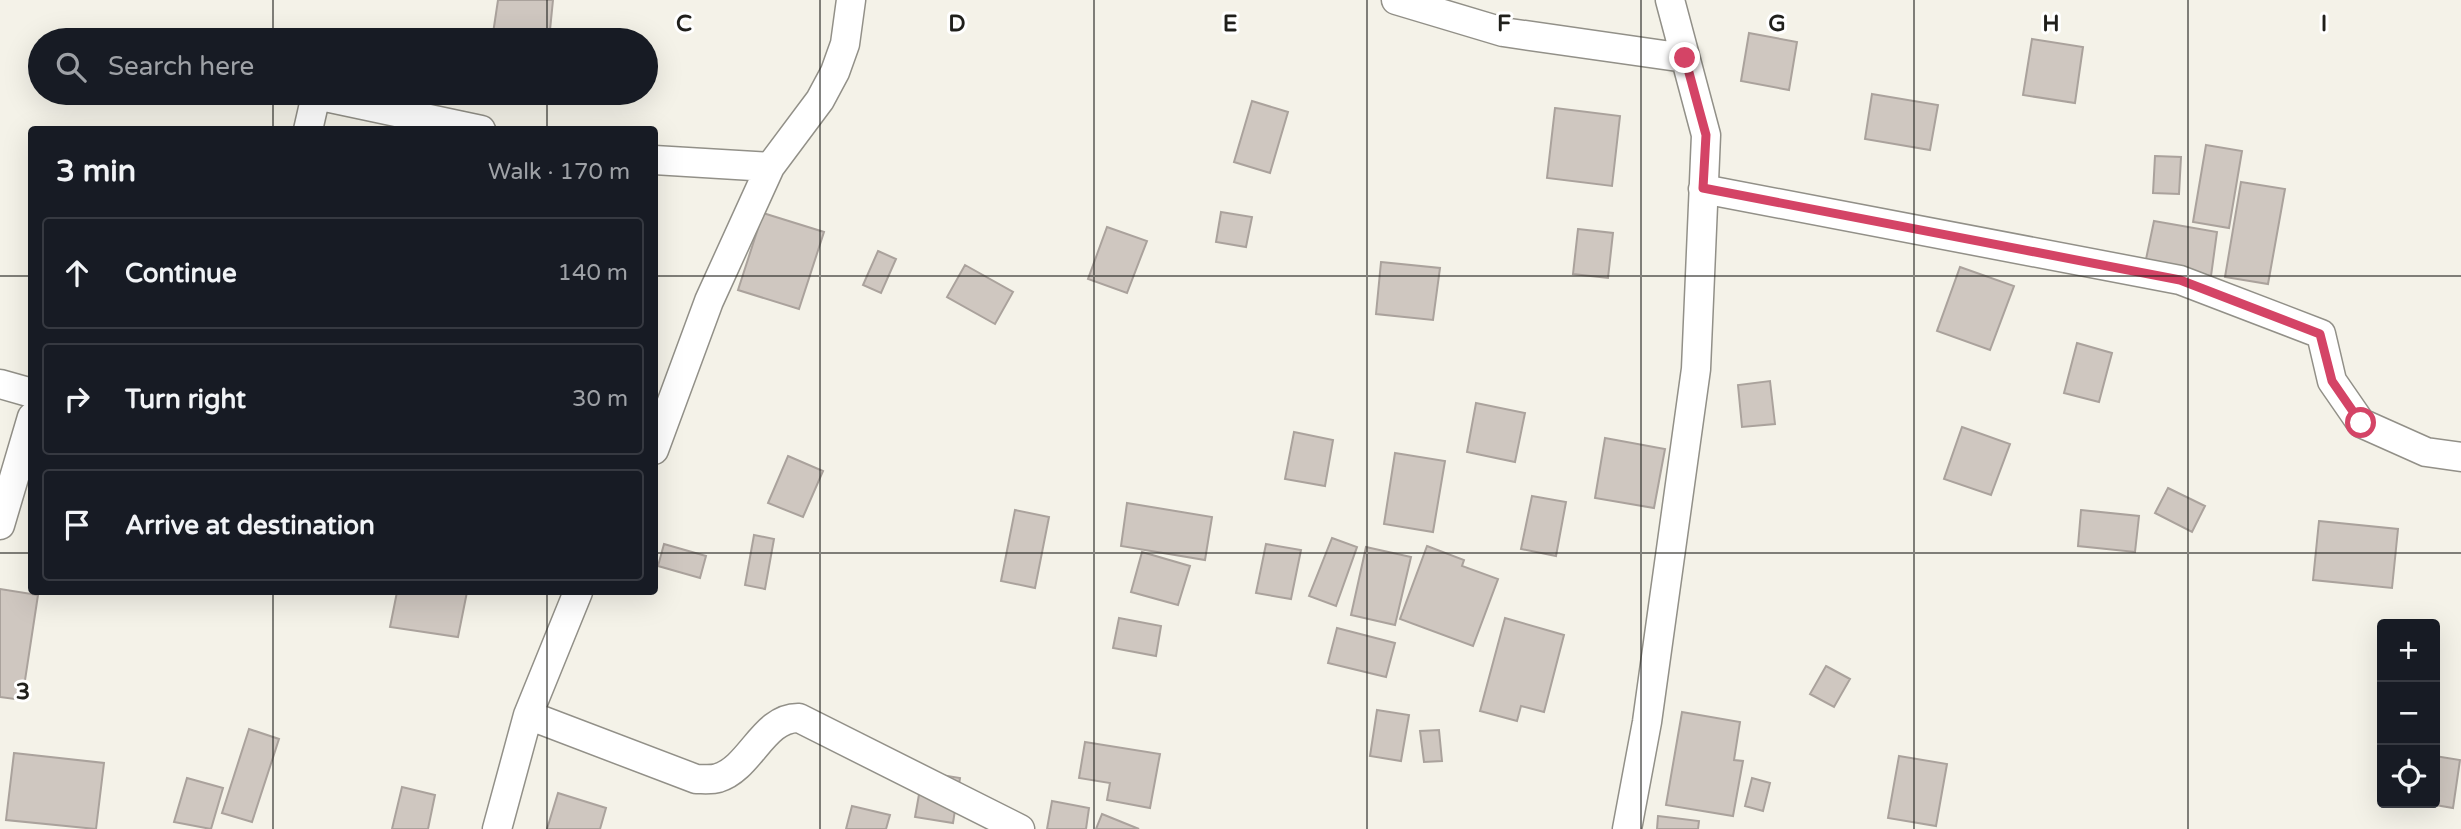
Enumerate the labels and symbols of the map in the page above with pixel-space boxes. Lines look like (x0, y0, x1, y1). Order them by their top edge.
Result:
text: C (676, 10, 692, 38)
text: D (948, 10, 966, 38)
text: E (1223, 10, 1237, 38)
text: F (1497, 10, 1511, 38)
text: G (1768, 10, 1786, 38)
text: H (2042, 10, 2060, 38)
text: I (2321, 10, 2327, 38)
route end (1669, 42, 1700, 73)
route start (2345, 407, 2376, 438)
text: 3 (16, 678, 30, 706)

